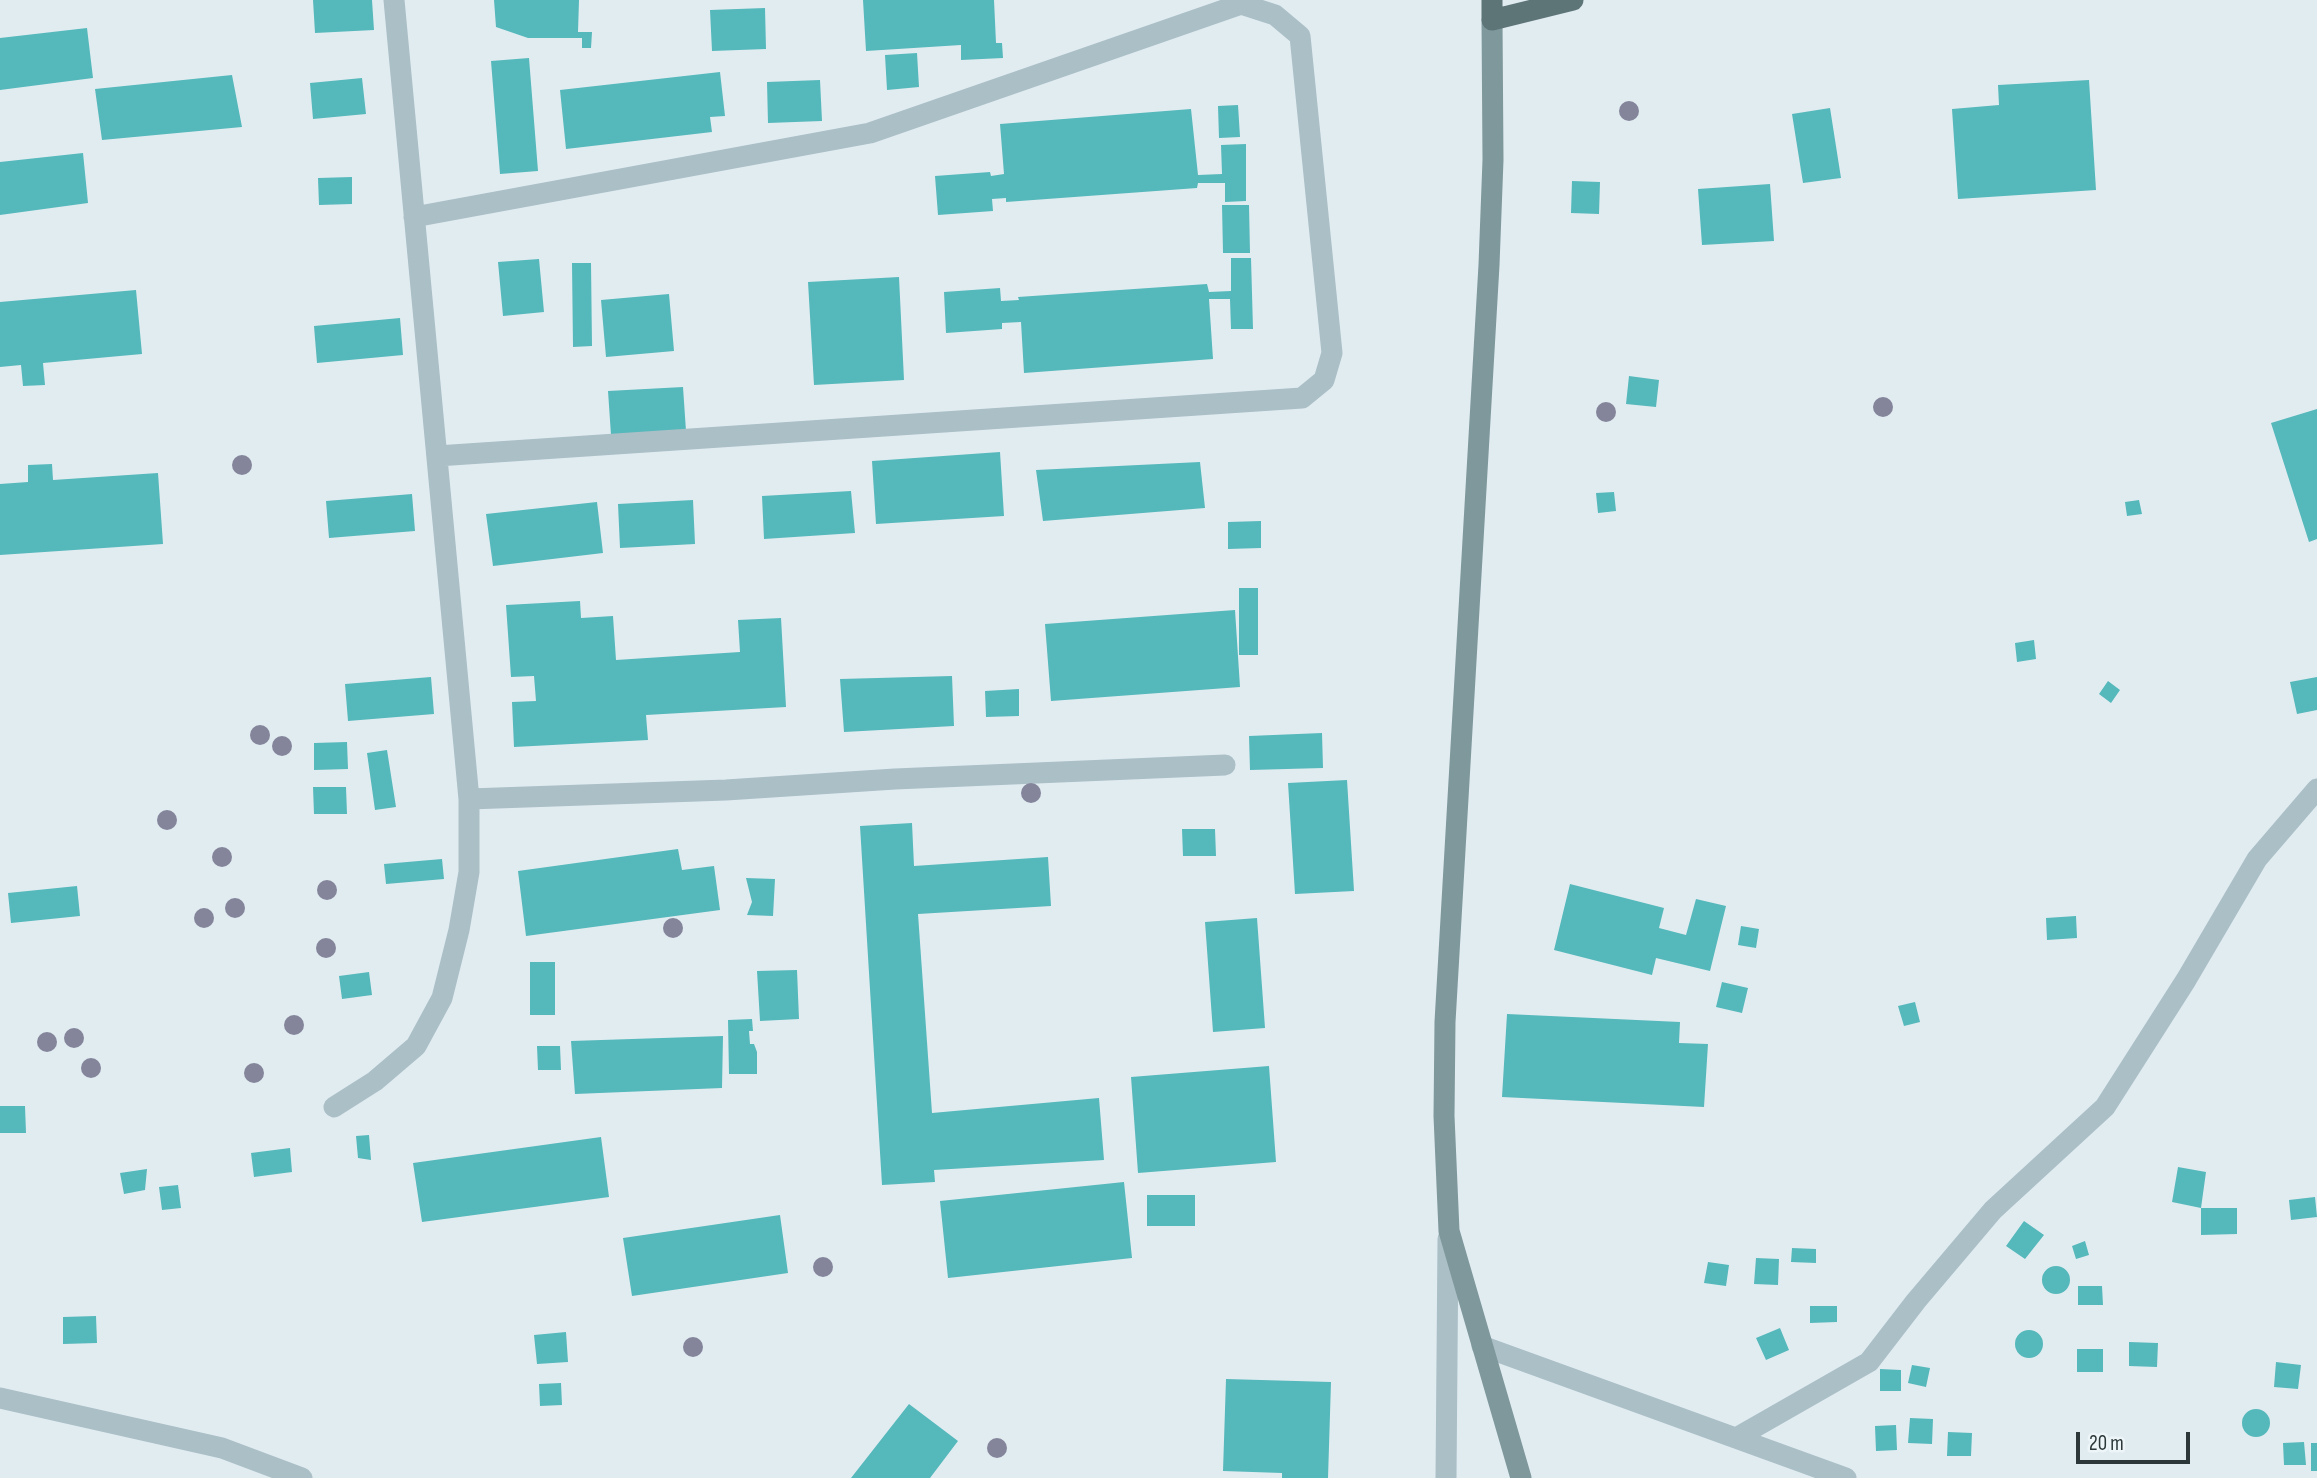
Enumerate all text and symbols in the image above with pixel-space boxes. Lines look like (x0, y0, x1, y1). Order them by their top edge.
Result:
scale bar (2079, 1418, 2193, 1462)
text: 20 m (2089, 1431, 2124, 1456)

